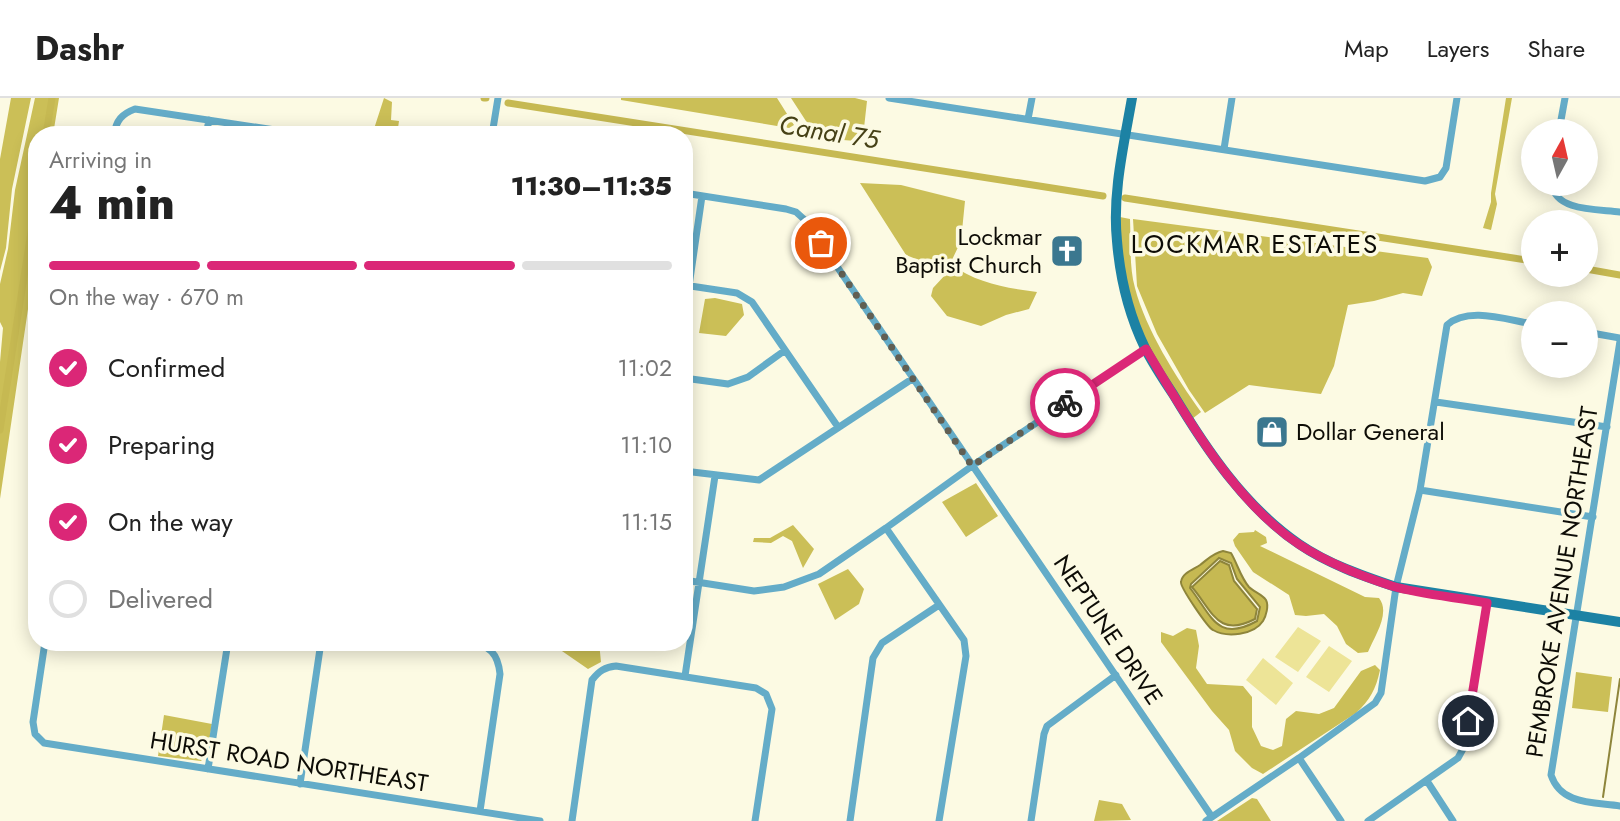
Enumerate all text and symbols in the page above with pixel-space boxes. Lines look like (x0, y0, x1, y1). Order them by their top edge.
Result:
text: Dashr (35, 25, 124, 72)
text: Map (1344, 31, 1389, 66)
text: Layers (1427, 31, 1489, 66)
text: Share (1527, 31, 1585, 66)
water label: Canal 75 (776, 105, 883, 159)
north arrow (1521, 119, 1598, 196)
map controls (1521, 119, 1598, 378)
text: Arriving in (49, 143, 152, 177)
text: 11:30–11:35 (511, 167, 672, 205)
text: 4 min (49, 170, 175, 236)
button: + (1521, 210, 1598, 287)
pin (791, 213, 851, 273)
place label: Lockmar Baptist Church (895, 219, 1043, 282)
icon: bag (802, 224, 840, 262)
district label: LOCKMAR ESTATES (1131, 225, 1379, 263)
church icon: Lockmar Baptist Church (1048, 232, 1086, 270)
text: On the way · 670 m (49, 280, 244, 314)
button: − (1521, 301, 1598, 378)
icon: check (49, 349, 87, 387)
text: Confirmed (108, 349, 225, 387)
text: 11:02 (618, 351, 672, 385)
courier (1030, 368, 1100, 438)
icon: bike (1046, 384, 1084, 422)
street label: PEMBROKE AVENUE NORTHEAST (1516, 404, 1607, 760)
shop icon: Dollar General (1253, 413, 1291, 451)
place label: Dollar General (1296, 414, 1445, 449)
icon: check (49, 426, 87, 464)
text: Preparing (108, 426, 215, 464)
text: 11:10 (620, 428, 672, 462)
icon: check (49, 503, 87, 541)
text: On the way (108, 503, 233, 541)
text: 11:15 (621, 505, 672, 539)
street label: NEPTUNE DRIVE (1045, 548, 1172, 712)
text: Delivered (108, 580, 213, 618)
pin (1438, 691, 1498, 751)
icon: home (1449, 702, 1487, 740)
street label: HURST ROAD NORTHEAST (148, 722, 431, 801)

